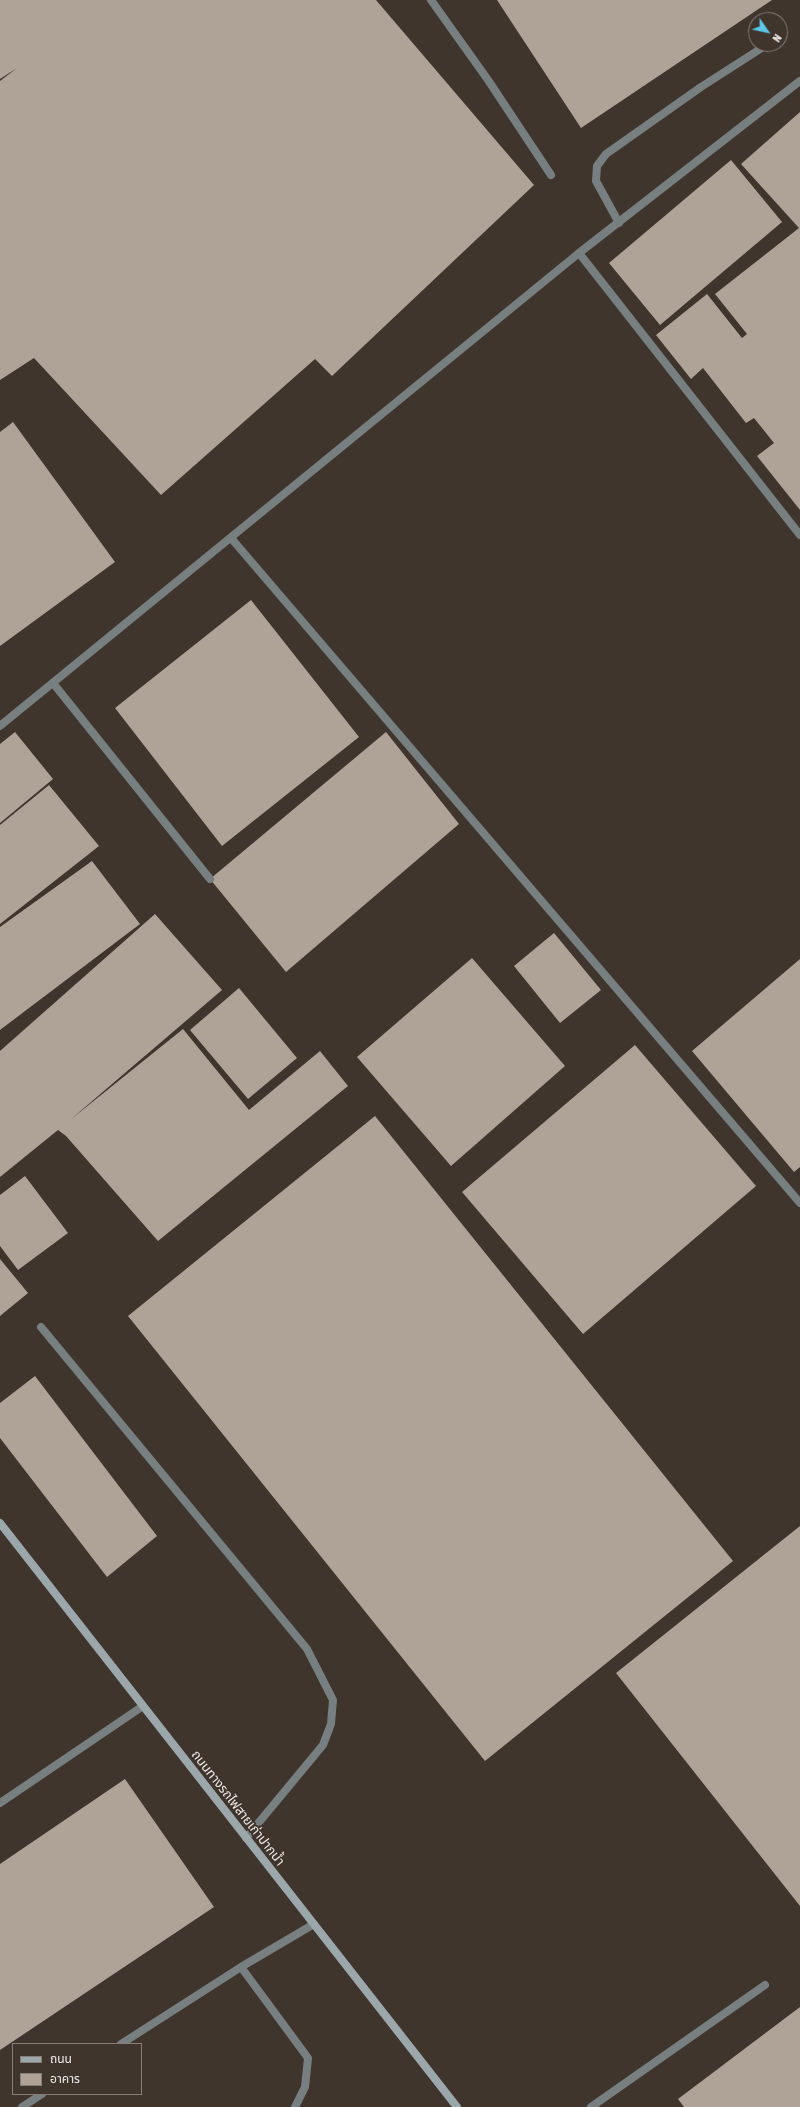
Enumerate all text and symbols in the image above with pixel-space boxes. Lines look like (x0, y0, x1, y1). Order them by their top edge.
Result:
north arrow (748, 12, 788, 52)
text: N (770, 32, 784, 44)
street label: ถนนทางรถไฟสายเก่าปากน้ำ (188, 1747, 288, 1869)
legend (12, 2043, 142, 2095)
text: ถนน (50, 2052, 72, 2066)
text: อาคาร (50, 2072, 80, 2086)

